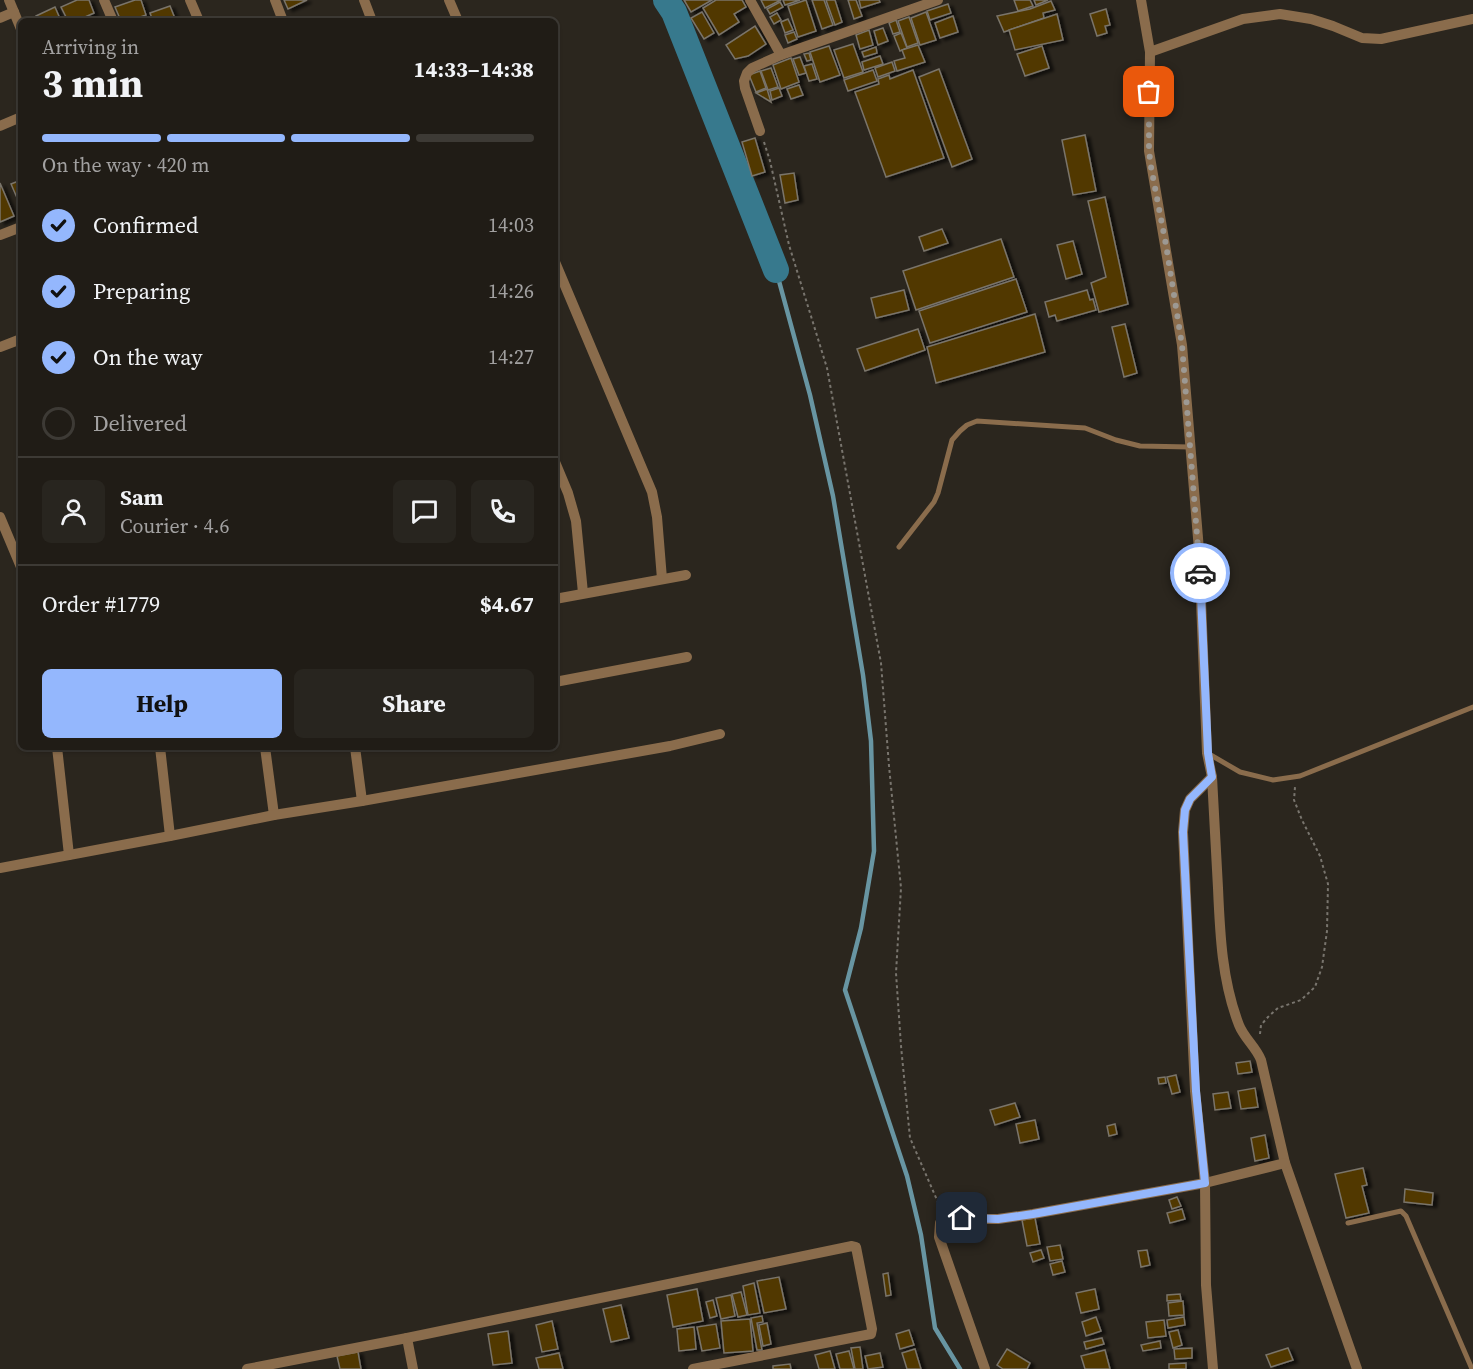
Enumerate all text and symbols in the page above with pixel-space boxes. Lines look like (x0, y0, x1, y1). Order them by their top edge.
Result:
text: Arriving in (42, 33, 139, 61)
text: 14:33–14:38 (414, 54, 534, 84)
text: 3 min (42, 57, 143, 110)
pin (1123, 66, 1174, 117)
icon: bag (1132, 75, 1165, 108)
text: On the way · 420 m (42, 151, 209, 179)
icon: check (42, 209, 75, 242)
text: Confirmed (93, 210, 198, 240)
text: 14:03 (488, 211, 534, 239)
icon: check (42, 275, 75, 308)
text: Preparing (93, 276, 190, 306)
text: 14:26 (488, 277, 534, 305)
icon: check (42, 341, 75, 374)
text: On the way (93, 342, 202, 372)
text: 14:27 (488, 343, 534, 371)
text: Delivered (93, 408, 187, 438)
button: person (42, 480, 105, 543)
button: chat (393, 480, 456, 543)
button: phone (471, 480, 534, 543)
text: Sam (120, 482, 164, 512)
text: Courier · 4.6 (120, 512, 229, 540)
courier (1170, 543, 1230, 603)
icon: car (1184, 557, 1217, 590)
text: Order #1779 (42, 589, 160, 619)
text: $4.67 (480, 589, 534, 619)
button: Help (42, 669, 282, 738)
button: Share (294, 669, 534, 738)
pin (936, 1192, 987, 1243)
icon: home (945, 1201, 978, 1234)

